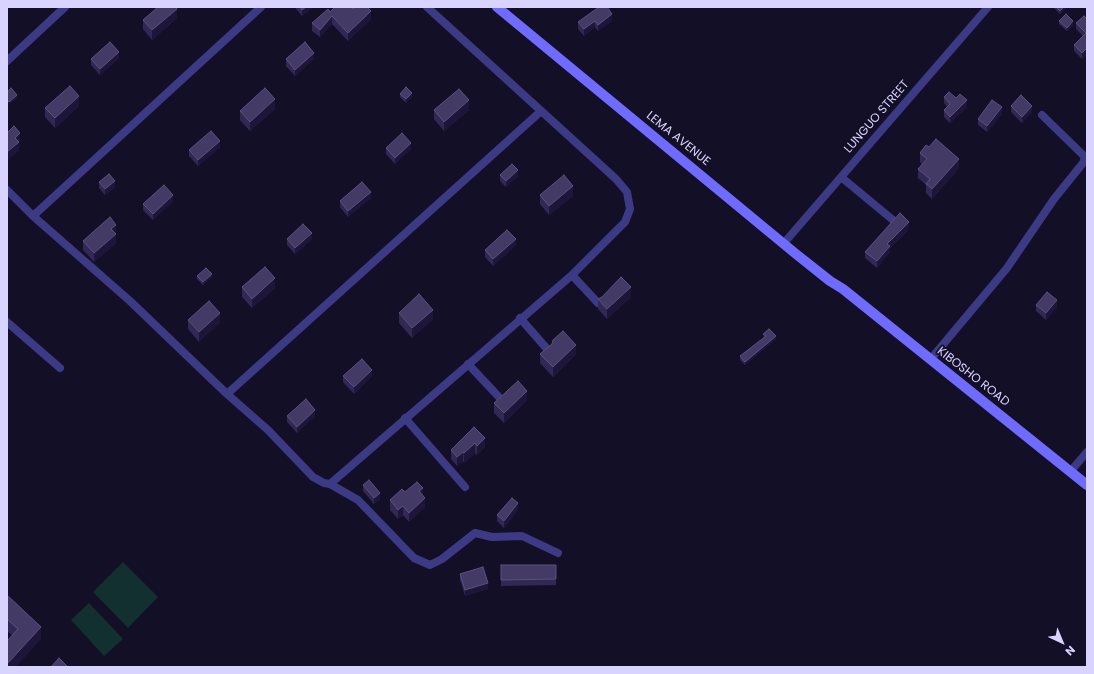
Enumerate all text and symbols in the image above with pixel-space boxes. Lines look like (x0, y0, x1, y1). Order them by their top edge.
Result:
street label: LUNGUO STREET (842, 78, 912, 156)
street label: LEMA AVENUE (643, 109, 713, 169)
street label: KIBOSHO ROAD (934, 344, 1012, 410)
north arrow (1042, 622, 1082, 662)
text: N (1062, 642, 1079, 659)

